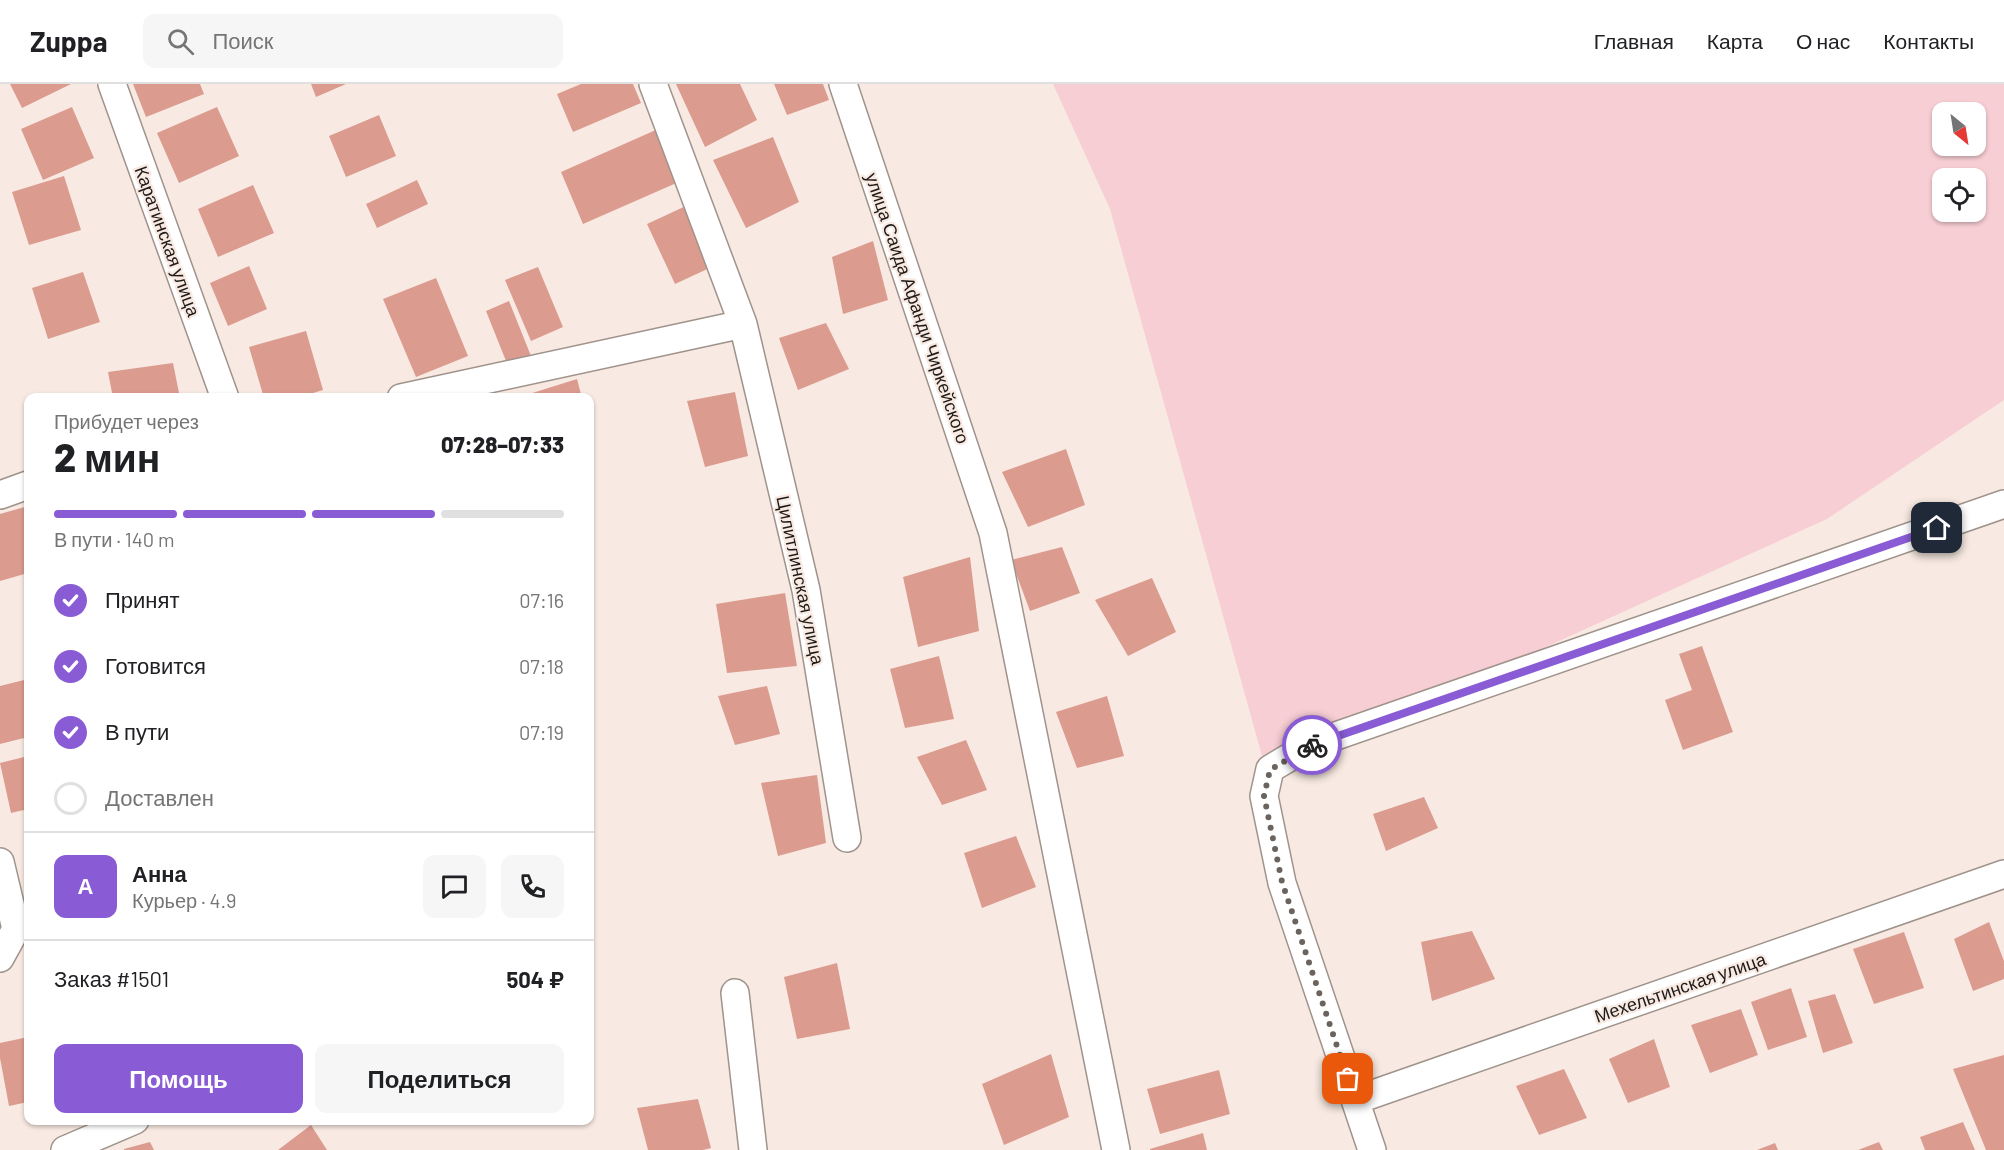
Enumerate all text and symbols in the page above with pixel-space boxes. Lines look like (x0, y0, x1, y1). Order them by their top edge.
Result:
search box (143, 14, 563, 68)
text: Zuppa (30, 24, 107, 58)
icon: search (164, 25, 197, 58)
text: Поиск (212, 27, 273, 53)
text: Главная (1594, 28, 1674, 53)
text: Карта (1707, 28, 1763, 53)
text: О нас (1796, 28, 1850, 53)
text: Контакты (1883, 28, 1974, 53)
north arrow (1932, 102, 1986, 156)
map controls (1932, 102, 1986, 222)
street label: Каратинская улица (131, 163, 206, 320)
button: locate (1932, 168, 1986, 222)
street label: улица Саида Афанди Чиркейского (861, 170, 975, 446)
text: Прибудет через (54, 409, 199, 433)
text: 07:28–07:33 (441, 431, 564, 457)
text: 2 мин (54, 433, 160, 480)
street label: Цилитлинская улица (772, 493, 830, 668)
pin (1911, 502, 1962, 553)
icon: home (1920, 511, 1953, 544)
text: В пути · 140 m (54, 527, 175, 551)
icon: check (54, 584, 87, 617)
text: Принят (105, 586, 179, 612)
text: 07:16 (519, 588, 564, 612)
icon: check (54, 650, 87, 683)
text: Готовится (105, 652, 206, 678)
text: 07:18 (519, 654, 564, 678)
courier (1282, 715, 1342, 775)
icon: check (54, 716, 87, 749)
text: В пути (105, 718, 169, 744)
text: 07:19 (519, 720, 564, 744)
icon: bike (1296, 729, 1329, 762)
text: Доставлен (105, 784, 214, 810)
button: chat (423, 855, 486, 918)
button: phone (501, 855, 564, 918)
text: Анна (132, 860, 187, 886)
text: А (78, 872, 93, 898)
text: Курьер · 4.9 (132, 888, 236, 912)
street label: Мехельтинская улица (1591, 947, 1770, 1027)
text: Заказ #1501 (54, 965, 169, 991)
text: 504 ₽ (506, 966, 564, 992)
button: Помощь (54, 1044, 303, 1113)
button: Поделиться (315, 1044, 564, 1113)
pin (1322, 1053, 1373, 1104)
icon: bag (1331, 1062, 1364, 1095)

